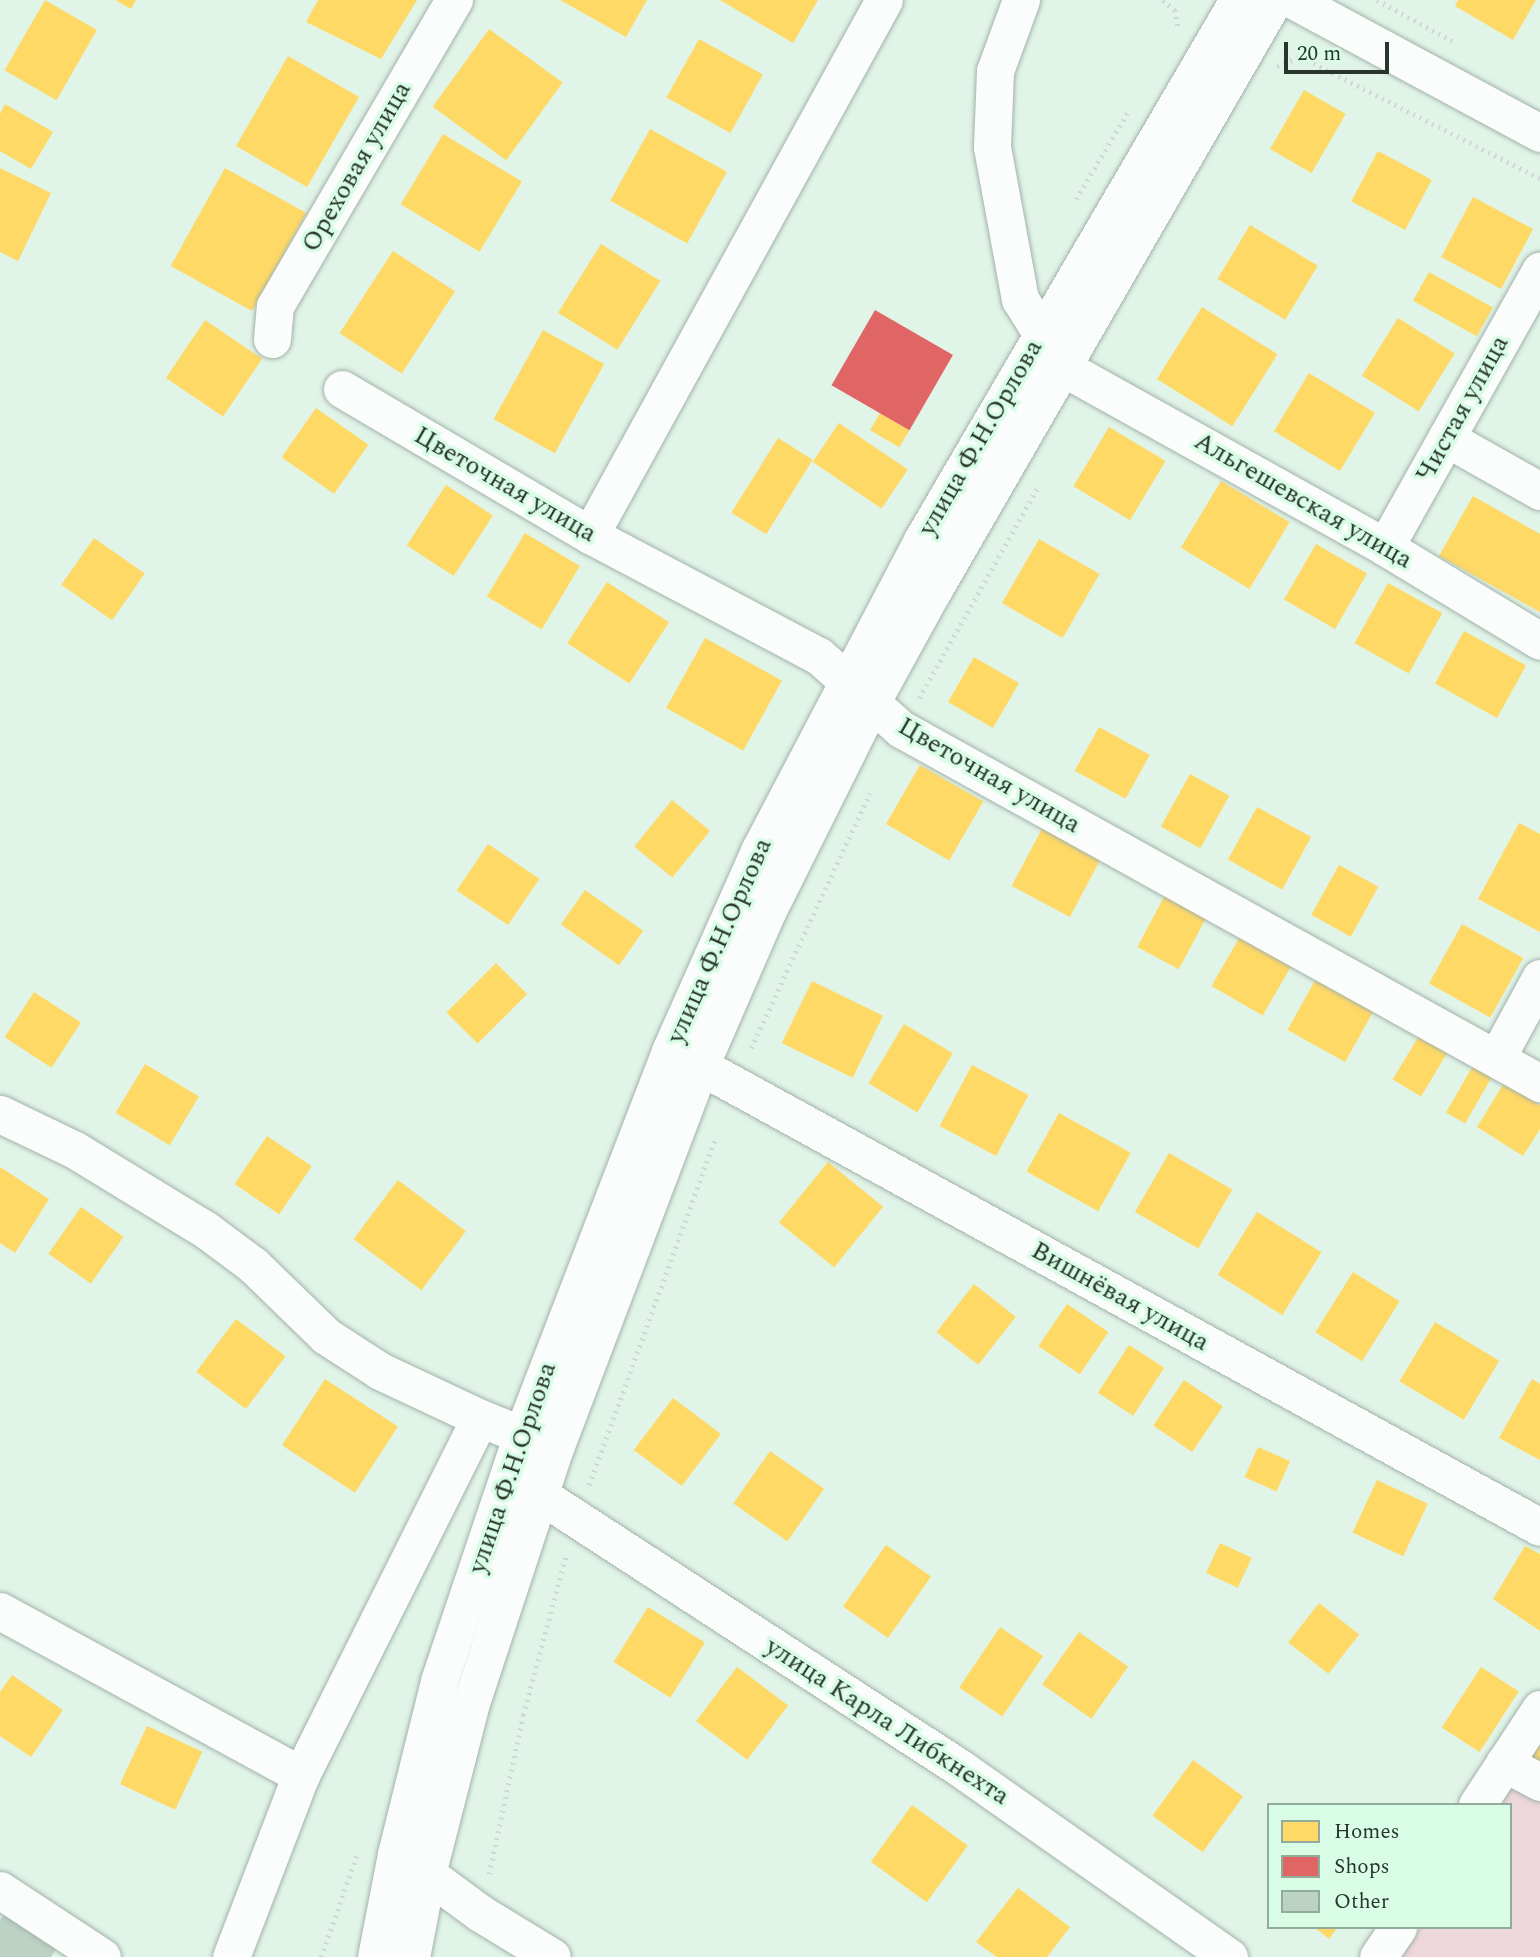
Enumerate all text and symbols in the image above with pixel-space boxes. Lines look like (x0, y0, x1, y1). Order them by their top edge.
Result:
scale bar (1288, 28, 1393, 72)
text: 20 m (1297, 38, 1341, 70)
street label: Ореховая улица (296, 76, 418, 258)
street label: Чистая улица (1410, 330, 1516, 488)
street label: улица Ф.Н.Орлова (912, 334, 1050, 542)
street label: Цветочная улица (408, 420, 602, 550)
street label: Альгешевская улица (1188, 426, 1418, 576)
street label: Цветочная улица (892, 711, 1086, 841)
street label: улица Ф.Н.Орлова (661, 834, 779, 1048)
street label: Вишнёвая улица (1026, 1235, 1214, 1359)
street label: улица Ф.Н.Орлова (462, 1358, 564, 1578)
street label: улица Карла Либкнехта (759, 1631, 1015, 1813)
legend (1267, 1803, 1512, 1929)
text: Homes (1334, 1816, 1400, 1848)
text: Shops (1334, 1851, 1390, 1883)
text: Other (1334, 1886, 1389, 1918)

